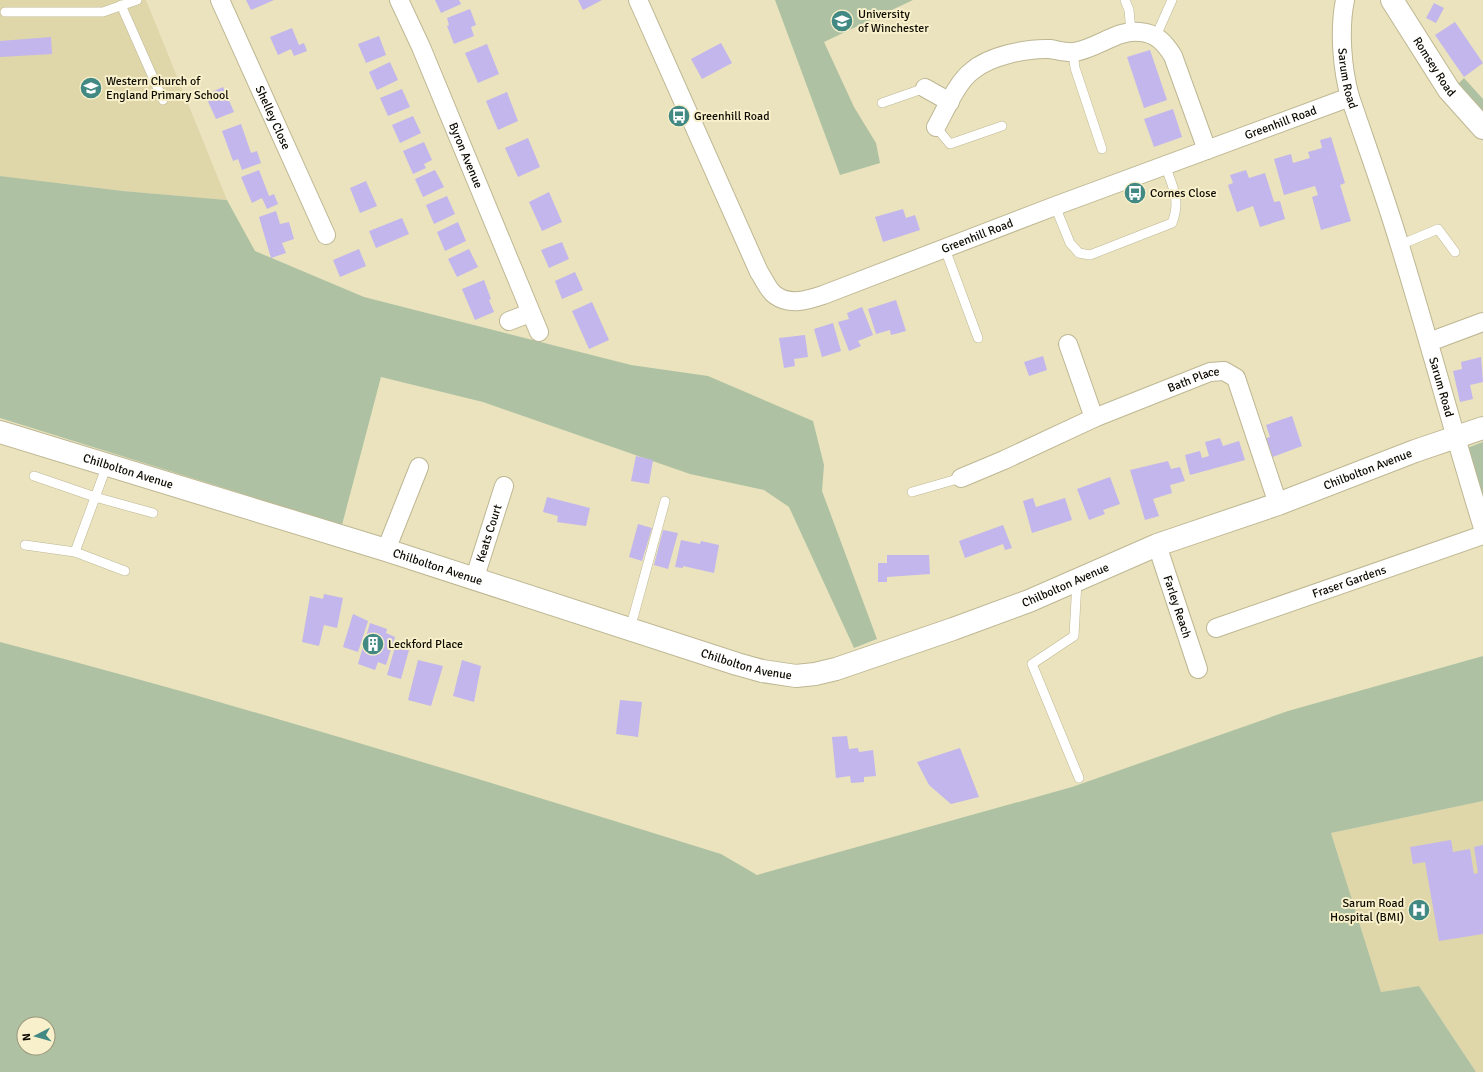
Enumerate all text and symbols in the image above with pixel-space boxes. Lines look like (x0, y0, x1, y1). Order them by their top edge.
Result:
place label: University of Winchester (858, 7, 929, 36)
school or university icon: University of Winchester (829, 8, 855, 34)
street label: Romsey Road (1409, 34, 1459, 100)
street label: Sarum Road (1334, 48, 1361, 111)
place label: Western Church of England Primary School (106, 74, 229, 103)
school or university icon: Western Church of England Primary School (78, 75, 104, 101)
street label: Shelley Close (252, 84, 293, 152)
bus stop icon: Greenhill Road (666, 103, 692, 129)
street label: Greenhill Road (1243, 103, 1319, 143)
place label: Greenhill Road (694, 109, 770, 124)
street label: Byron Avenue (445, 120, 486, 191)
bus stop icon: Cornes Close (1122, 180, 1148, 206)
place label: Cornes Close (1150, 186, 1216, 201)
street label: Greenhill Road (939, 216, 1015, 257)
street label: Sarum Road (1425, 355, 1457, 419)
street label: Bath Place (1166, 364, 1220, 396)
street label: Chilbolton Avenue (1322, 446, 1414, 494)
street label: Chilbolton Avenue (81, 451, 175, 493)
street label: Keats Court (473, 503, 506, 564)
street label: Chilbolton Avenue (391, 546, 484, 589)
street label: Chilbolton Avenue (1020, 560, 1111, 611)
street label: Fraser Gardens (1310, 562, 1388, 602)
street label: Farley Reach (1160, 574, 1194, 640)
building icon: Leckford Place (360, 631, 386, 657)
place label: Leckford Place (388, 637, 463, 652)
street label: Chilbolton Avenue (699, 646, 793, 683)
place label: Sarum Road Hospital (BMI) (1330, 896, 1404, 925)
hospital icon: Sarum Road Hospital (BMI) (1406, 897, 1432, 923)
north arrow (16, 1016, 56, 1056)
text: N (20, 1033, 33, 1041)

